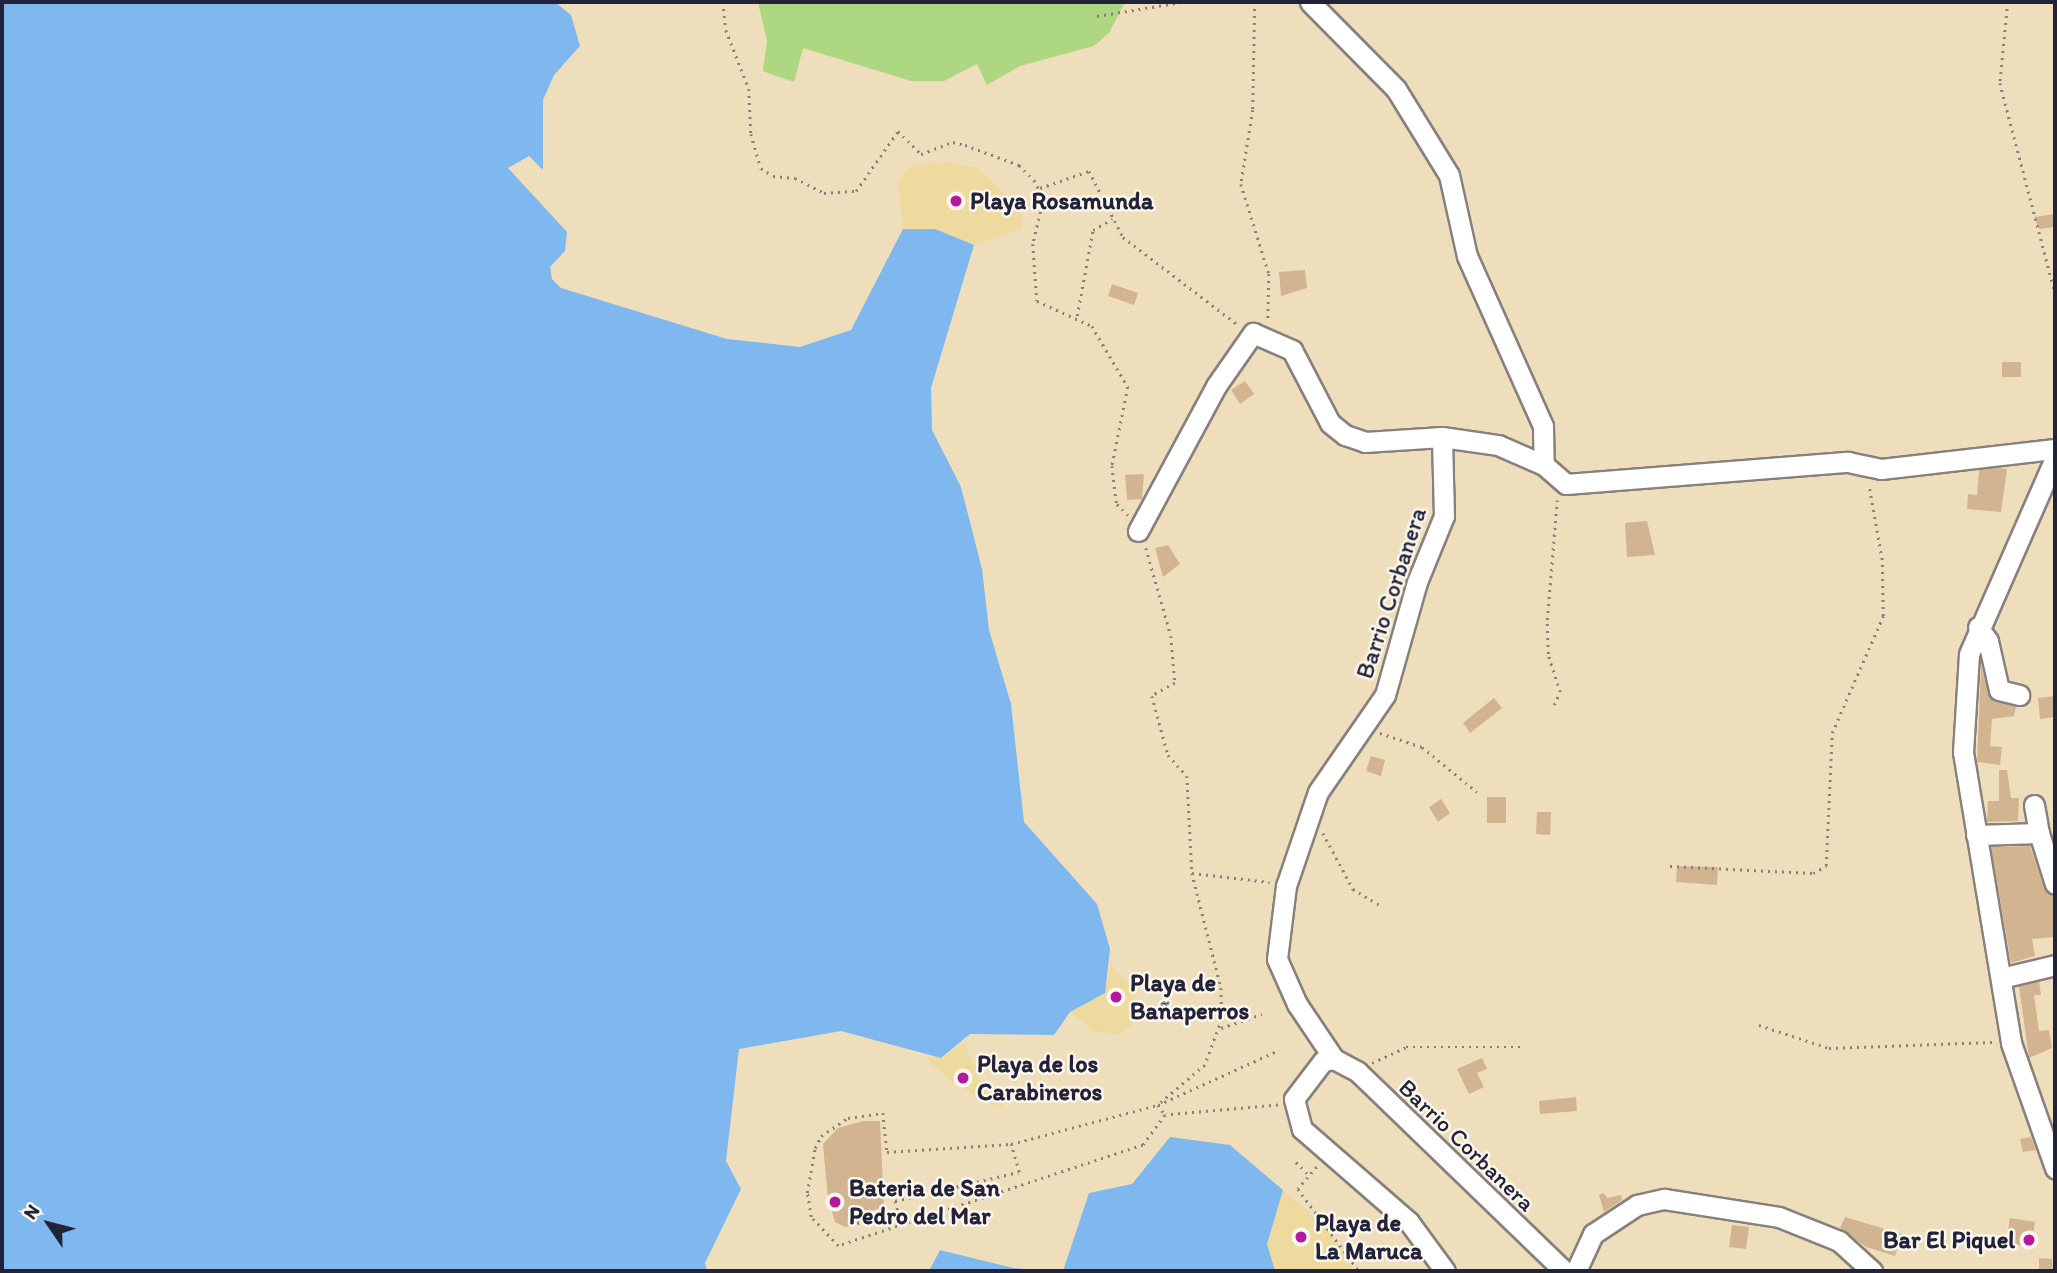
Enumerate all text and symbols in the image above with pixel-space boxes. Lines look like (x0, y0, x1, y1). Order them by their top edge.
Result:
place label: Playa Rosamunda (970, 187, 1153, 215)
marker: Playa Rosamunda (948, 193, 964, 209)
street label: Barrio Corbanera (1350, 503, 1432, 683)
place label: Playa de Bañaperros (1130, 969, 1249, 1025)
marker: Playa de Bañaperros (1108, 989, 1124, 1005)
place label: Playa de los Carabineros (977, 1050, 1102, 1106)
marker: Playa de los Carabineros (955, 1070, 971, 1086)
street label: Barrio Corbanera (1393, 1072, 1541, 1218)
place label: Bateria de San Pedro del Mar (849, 1174, 1000, 1230)
north arrow (14, 1189, 84, 1259)
marker: Bateria de San Pedro del Mar (827, 1194, 843, 1210)
text: N (18, 1200, 44, 1224)
place label: Playa de La Maruca (1315, 1209, 1422, 1265)
place label: Bar El Piquel (1883, 1226, 2015, 1254)
marker: Playa de La Maruca (1293, 1229, 1309, 1245)
marker: Bar El Piquel (2021, 1232, 2037, 1248)

